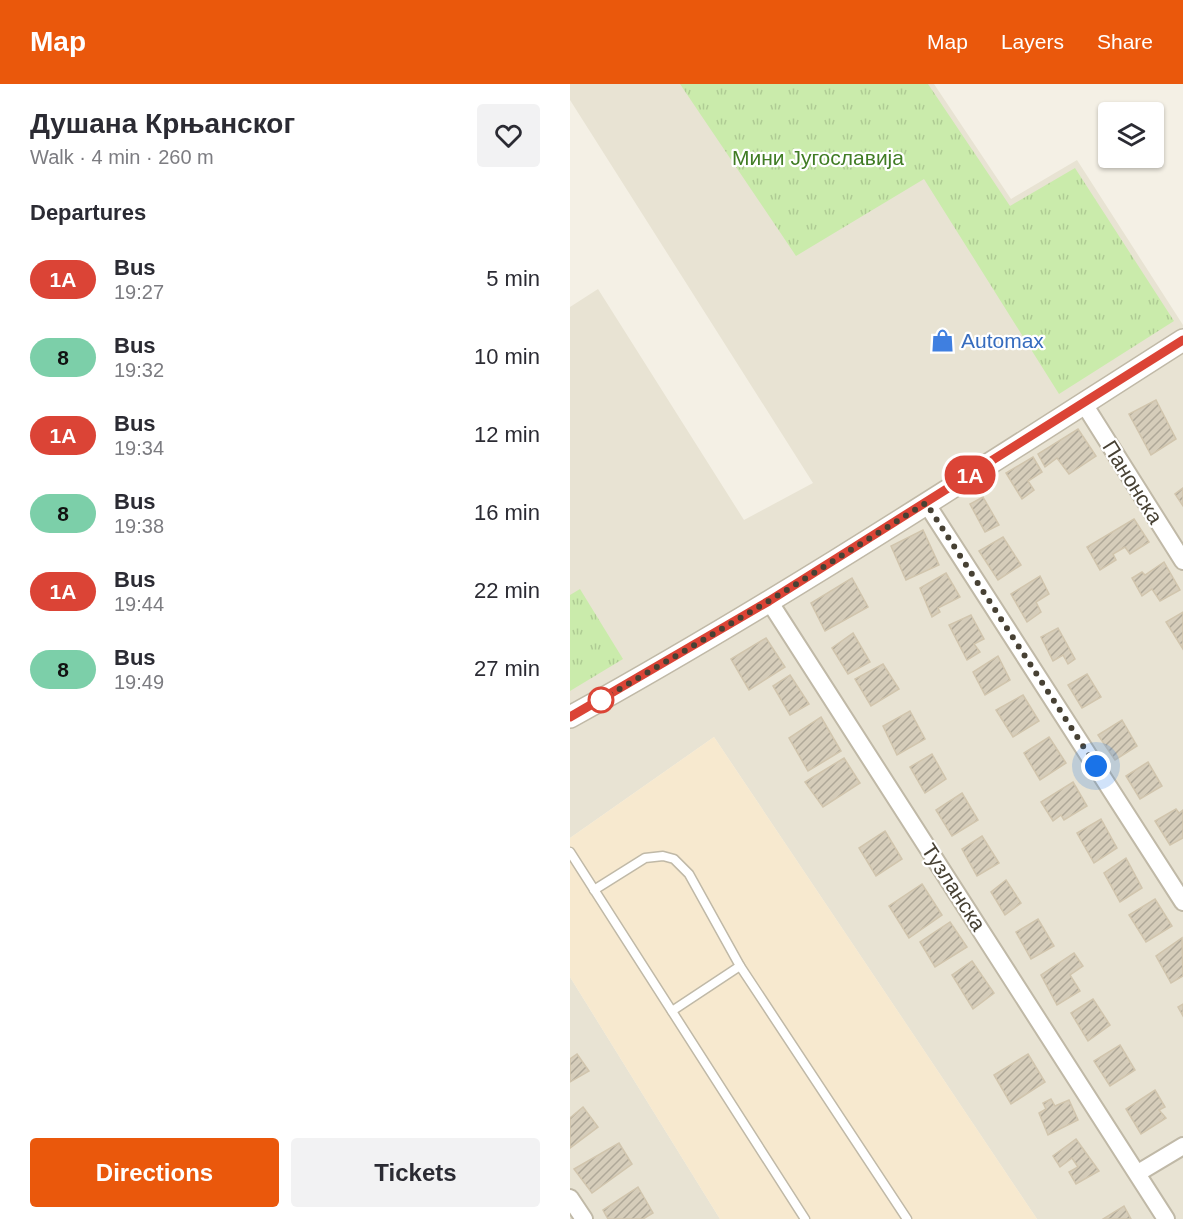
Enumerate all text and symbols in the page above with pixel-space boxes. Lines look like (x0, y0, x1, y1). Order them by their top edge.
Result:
text: Map (30, 26, 86, 57)
text: Map (927, 30, 968, 53)
text: Layers (1001, 30, 1064, 53)
text: Share (1097, 30, 1153, 53)
map controls (1098, 102, 1164, 168)
button: layers (1098, 102, 1164, 168)
button: heart (477, 104, 540, 167)
text: Душана Крњанског (30, 108, 295, 139)
text: Walk · 4 min · 260 m (30, 146, 214, 168)
park label: Мини Југославија (732, 146, 904, 169)
text: Departures (30, 200, 146, 225)
text: Bus (114, 255, 156, 280)
text: 5 min (486, 266, 540, 291)
text: 1A (50, 268, 76, 291)
text: 19:27 (114, 281, 164, 303)
shop icon: Automax (930, 327, 956, 353)
place label: Automax (961, 329, 1044, 352)
text: Bus (114, 333, 156, 358)
text: 10 min (474, 344, 540, 369)
text: 8 (57, 346, 69, 369)
text: 19:32 (114, 359, 164, 381)
text: Bus (114, 411, 156, 436)
text: 12 min (474, 422, 540, 447)
text: 1A (50, 424, 76, 447)
street label: Панонска (1098, 436, 1168, 528)
text: 19:34 (114, 437, 164, 459)
line badge: 1A (943, 456, 997, 494)
text: 1A (957, 464, 983, 487)
text: Bus (114, 489, 156, 514)
text: 16 min (474, 500, 540, 525)
text: 8 (57, 502, 69, 525)
text: 19:38 (114, 515, 164, 537)
text: Bus (114, 567, 156, 592)
text: 22 min (474, 578, 540, 603)
text: 1A (50, 580, 76, 603)
text: 19:44 (114, 593, 164, 615)
text: Bus (114, 645, 156, 670)
text: 27 min (474, 656, 540, 681)
text: 8 (57, 658, 69, 681)
text: 19:49 (114, 671, 164, 693)
unlabelled marker (588, 687, 614, 713)
your location (1081, 751, 1111, 781)
street label: Тузланска (917, 839, 991, 935)
button: Directions (30, 1138, 279, 1207)
button: Tickets (291, 1138, 540, 1207)

